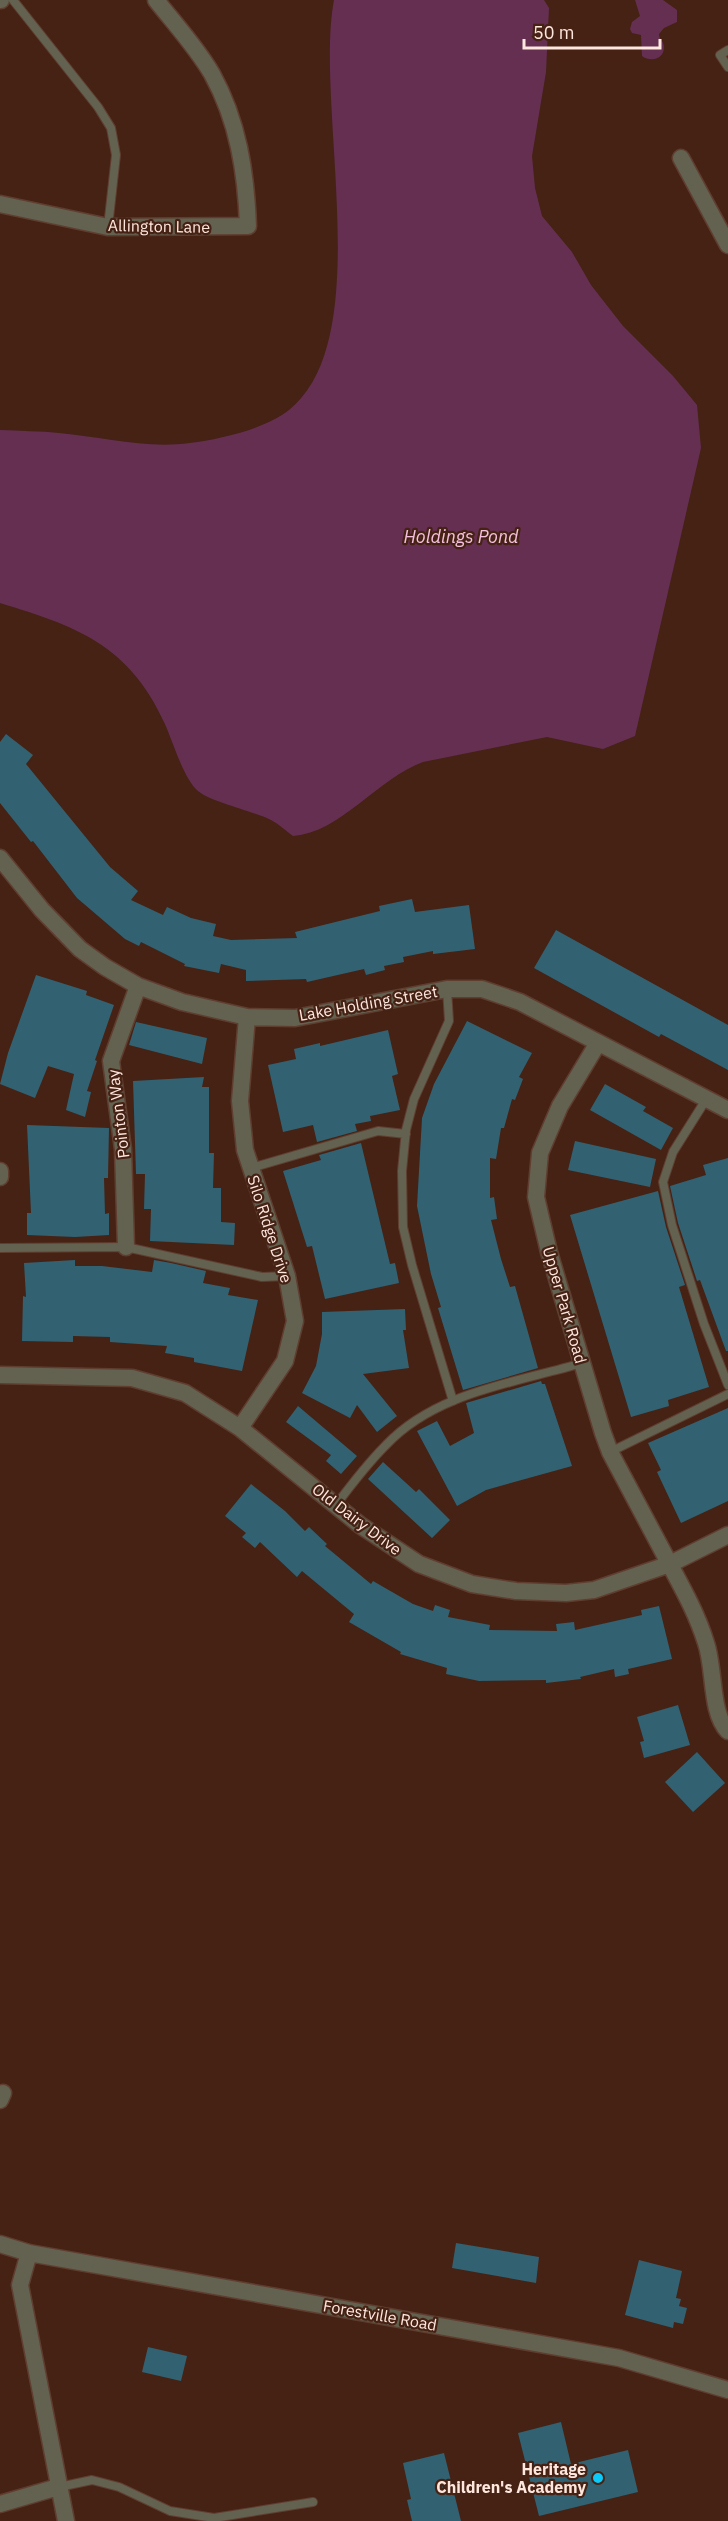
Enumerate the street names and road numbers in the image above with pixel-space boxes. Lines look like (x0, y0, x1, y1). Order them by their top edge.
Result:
street label: Allington Lane (108, 215, 210, 237)
street label: Lake Holding Street (297, 981, 439, 1025)
street label: Pointon Way (103, 1068, 133, 1160)
street label: Silo Ridge Drive (243, 1173, 297, 1286)
street label: Upper Park Road (539, 1244, 591, 1366)
street label: Old Dairy Drive (308, 1479, 406, 1559)
street label: Forestville Road (322, 2295, 438, 2335)

